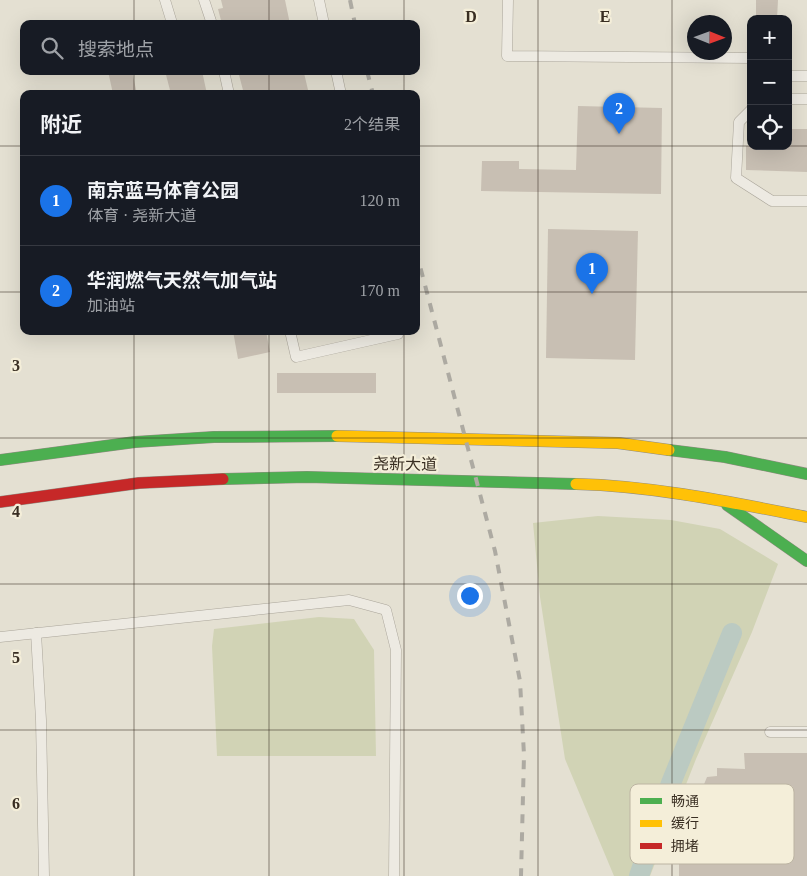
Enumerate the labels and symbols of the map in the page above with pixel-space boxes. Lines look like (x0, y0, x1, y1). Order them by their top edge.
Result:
text: D (465, 8, 477, 25)
text: E (600, 8, 610, 25)
north arrow (687, 15, 732, 60)
pin: 2 (603, 93, 635, 134)
pin: 1 (576, 253, 608, 294)
text: 3 (12, 357, 20, 374)
street label: 尧新大道 (373, 455, 437, 473)
text: 4 (12, 503, 20, 520)
your location (457, 583, 483, 609)
text: 5 (12, 649, 20, 666)
legend (630, 784, 794, 864)
text: 畅通 (671, 794, 699, 809)
text: 6 (12, 795, 20, 812)
text: 缓行 (671, 816, 699, 831)
text: 拥堵 (671, 839, 699, 854)

